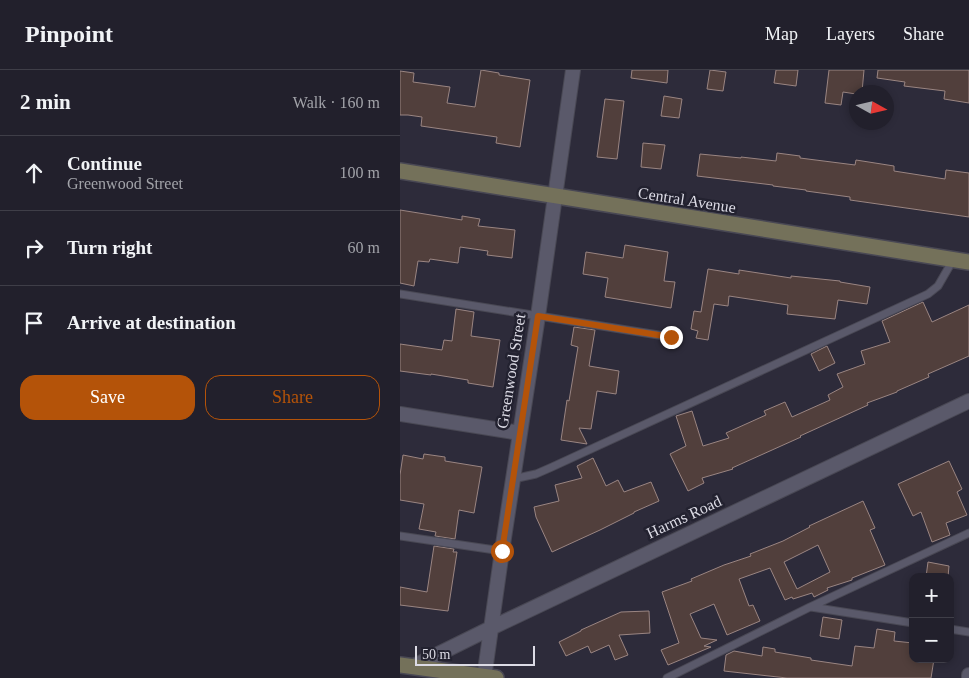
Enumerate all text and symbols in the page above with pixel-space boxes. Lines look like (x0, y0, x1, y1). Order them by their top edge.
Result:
text: Pinpoint (25, 21, 113, 47)
text: Map (765, 24, 798, 44)
text: Layers (826, 24, 875, 44)
text: Share (903, 24, 944, 44)
north arrow (849, 85, 894, 130)
text: 2 min (20, 90, 71, 114)
text: Walk · 160 m (293, 94, 380, 111)
text: Continue (67, 153, 142, 174)
icon: ahead (20, 159, 48, 187)
text: 100 m (340, 164, 380, 181)
text: Greenwood Street (67, 175, 183, 192)
street label: Central Avenue (637, 184, 737, 216)
icon: right (20, 234, 48, 262)
text: Turn right (67, 237, 152, 258)
text: 60 m (348, 239, 380, 256)
icon: arrive (20, 309, 48, 337)
text: Arrive at destination (67, 312, 236, 333)
street label: Greenwood Street (494, 312, 529, 430)
route end (660, 326, 683, 349)
button: Save (20, 375, 195, 420)
button: Share (205, 375, 380, 420)
street label: Harms Road (644, 492, 724, 542)
route start (491, 540, 514, 563)
map controls (909, 573, 954, 663)
button: + (909, 573, 954, 618)
button: − (909, 618, 954, 663)
scale bar (415, 643, 535, 666)
text: 50 m (422, 647, 450, 662)

